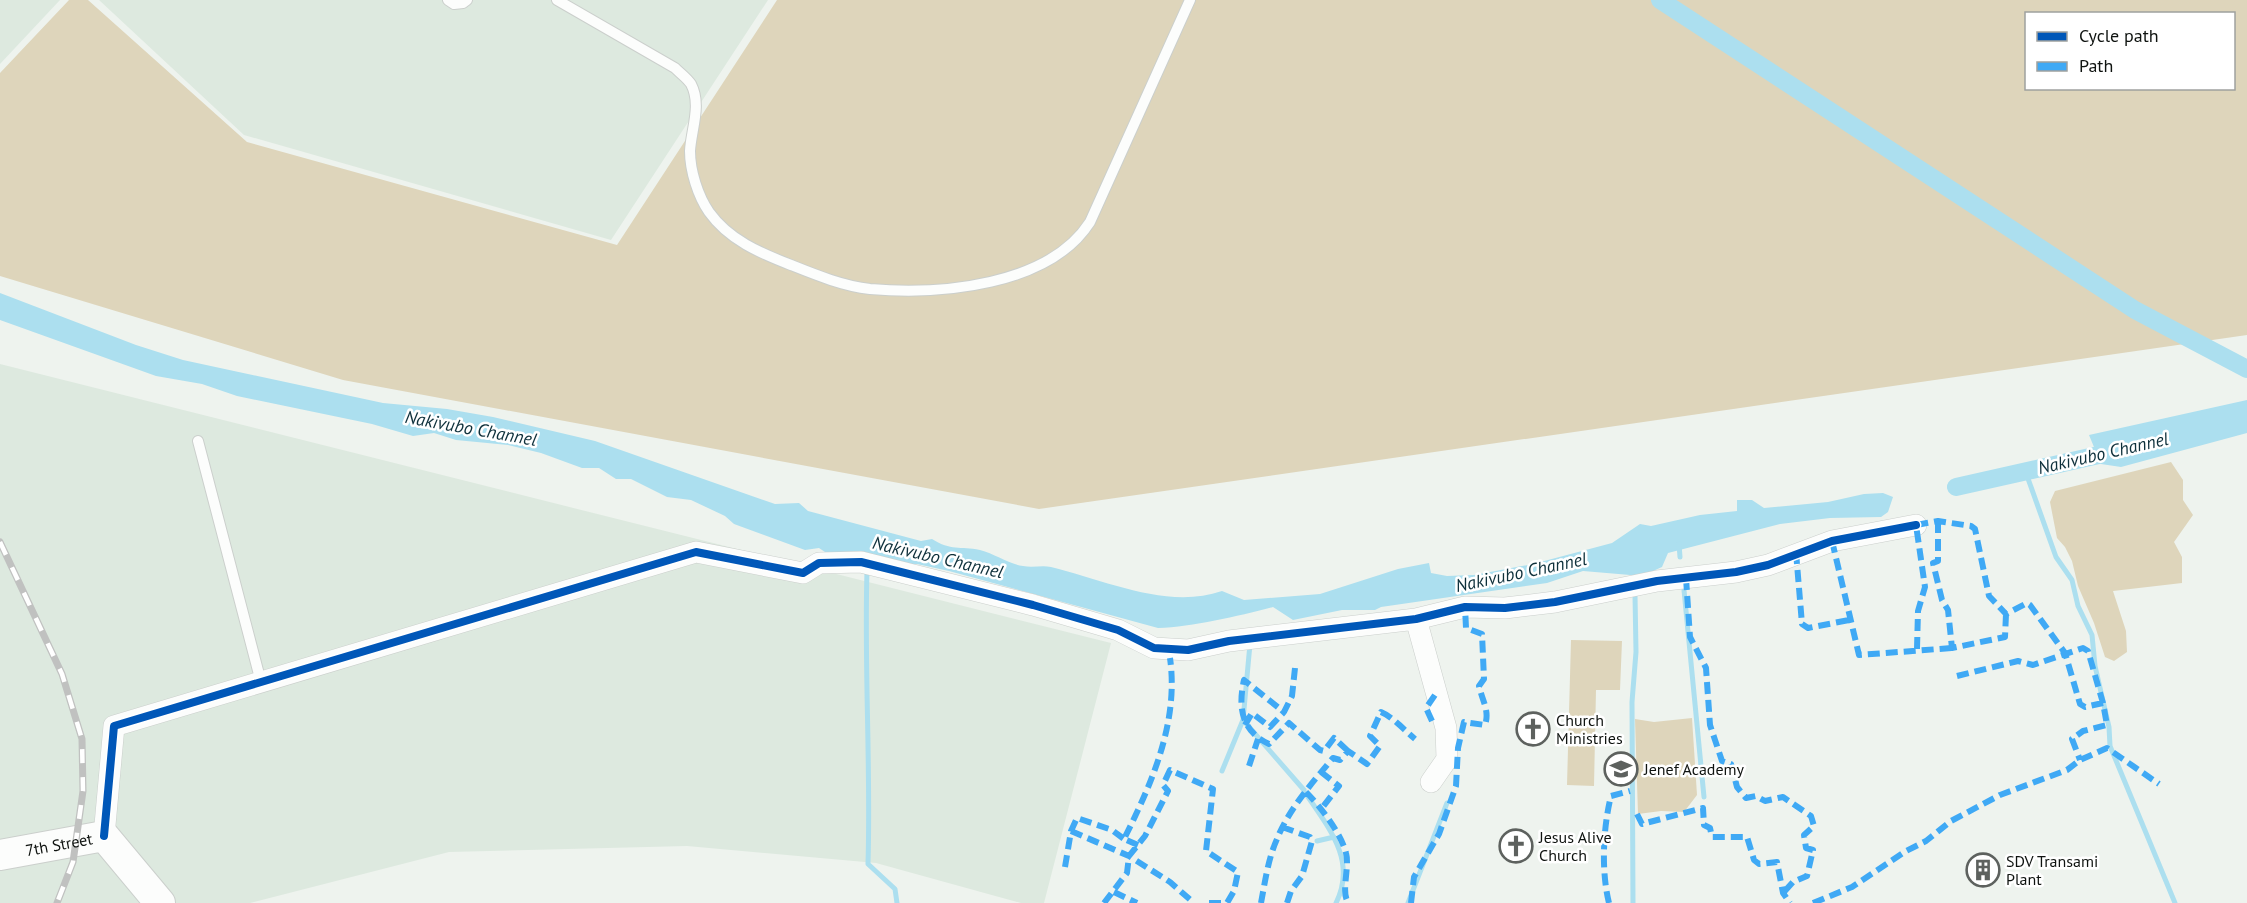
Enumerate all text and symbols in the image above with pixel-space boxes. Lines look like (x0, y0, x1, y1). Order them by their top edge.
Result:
legend (2025, 12, 2235, 90)
text: Cycle path (2079, 24, 2159, 47)
text: Path (2079, 54, 2113, 77)
water label: Nakivubo Channel (403, 405, 539, 451)
water label: Nakivubo Channel (2035, 427, 2171, 479)
water label: Nakivubo Channel (870, 531, 1006, 583)
water label: Nakivubo Channel (1453, 547, 1589, 597)
place label: Church Ministries (1556, 710, 1623, 748)
church icon: Church Ministries (1515, 711, 1551, 747)
school or university icon: Jenef Academy (1603, 751, 1639, 787)
place label: Jenef Academy (1643, 759, 1745, 779)
place label: Jesus Alive Church (1538, 827, 1612, 865)
street label: 7th Street (24, 828, 95, 860)
church icon: Jesus Alive Church (1498, 828, 1534, 864)
place label: SDV Transami Plant (2006, 851, 2098, 889)
building icon: SDV Transami Plant (1965, 852, 2001, 888)

